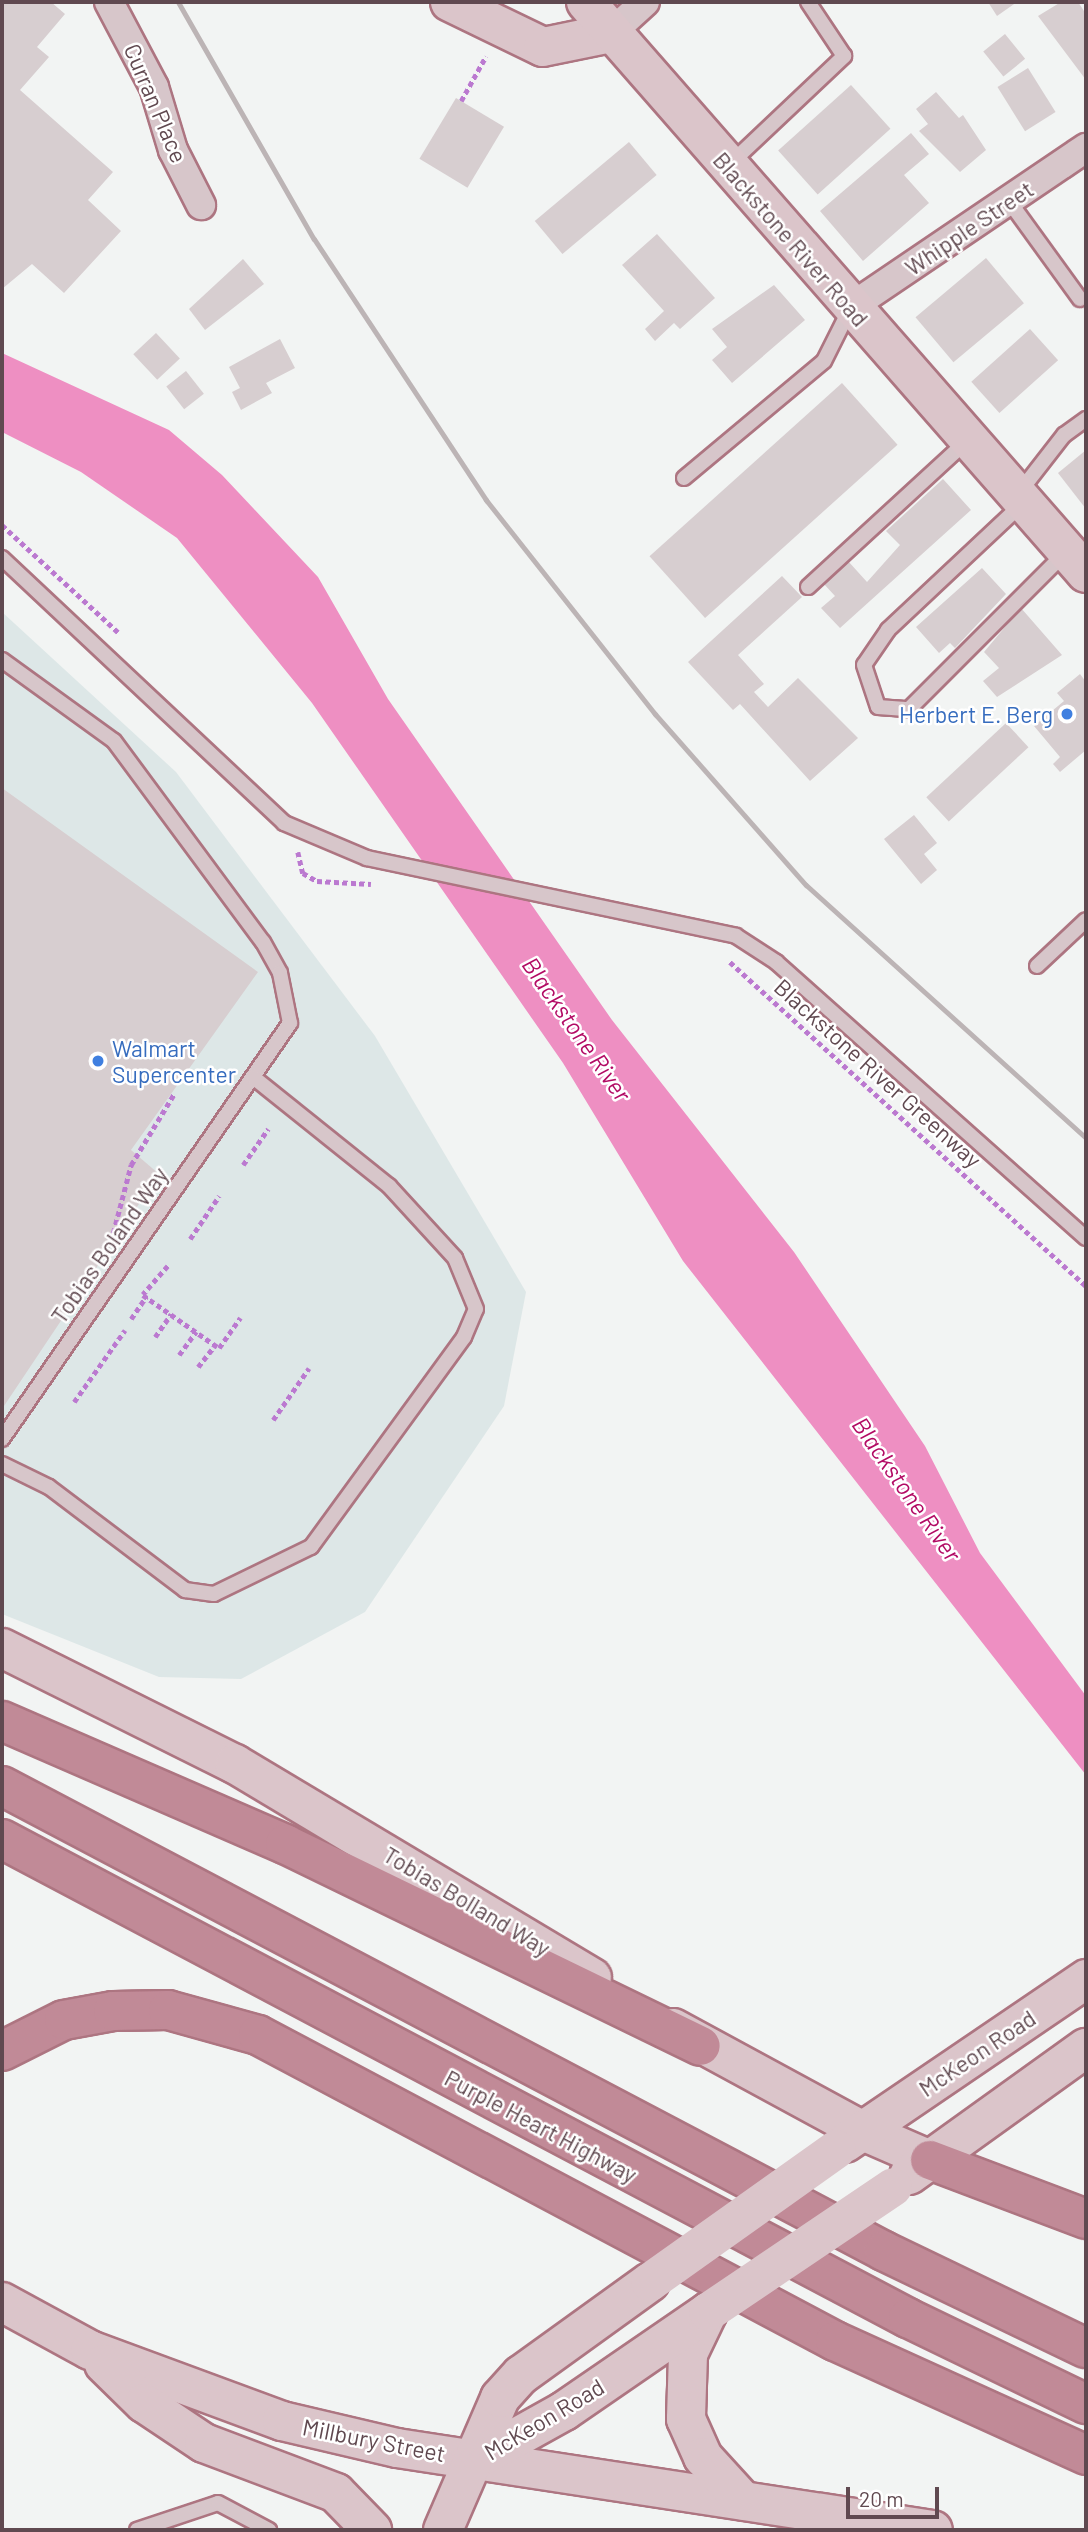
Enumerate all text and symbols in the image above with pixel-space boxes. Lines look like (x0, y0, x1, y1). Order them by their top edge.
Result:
street label: Curran Place (119, 39, 193, 167)
street label: Blackstone River Road (708, 146, 874, 332)
street label: Whipple Street (900, 175, 1038, 281)
place label: Herbert E. Berg (899, 700, 1053, 728)
marker: Herbert E. Berg (1059, 706, 1075, 722)
water label: Blackstone River (517, 951, 637, 1107)
street label: Blackstone River Greenway (769, 973, 987, 1173)
place label: Walmart Supercenter (112, 1034, 236, 1088)
marker: Walmart Supercenter (90, 1053, 106, 1069)
street label: Tobias Boland Way (45, 1161, 173, 1329)
water label: Blackstone River (847, 1411, 967, 1567)
street label: Tobias Bolland Way (379, 1840, 555, 1962)
street label: McKeon Road (913, 2004, 1041, 2102)
street label: Purple Heart Highway (440, 2064, 642, 2188)
street label: McKeon Road (479, 2372, 609, 2466)
street label: Millbury Street (300, 2413, 448, 2467)
scale bar (850, 2472, 943, 2516)
text: 20 m (859, 2486, 904, 2511)

